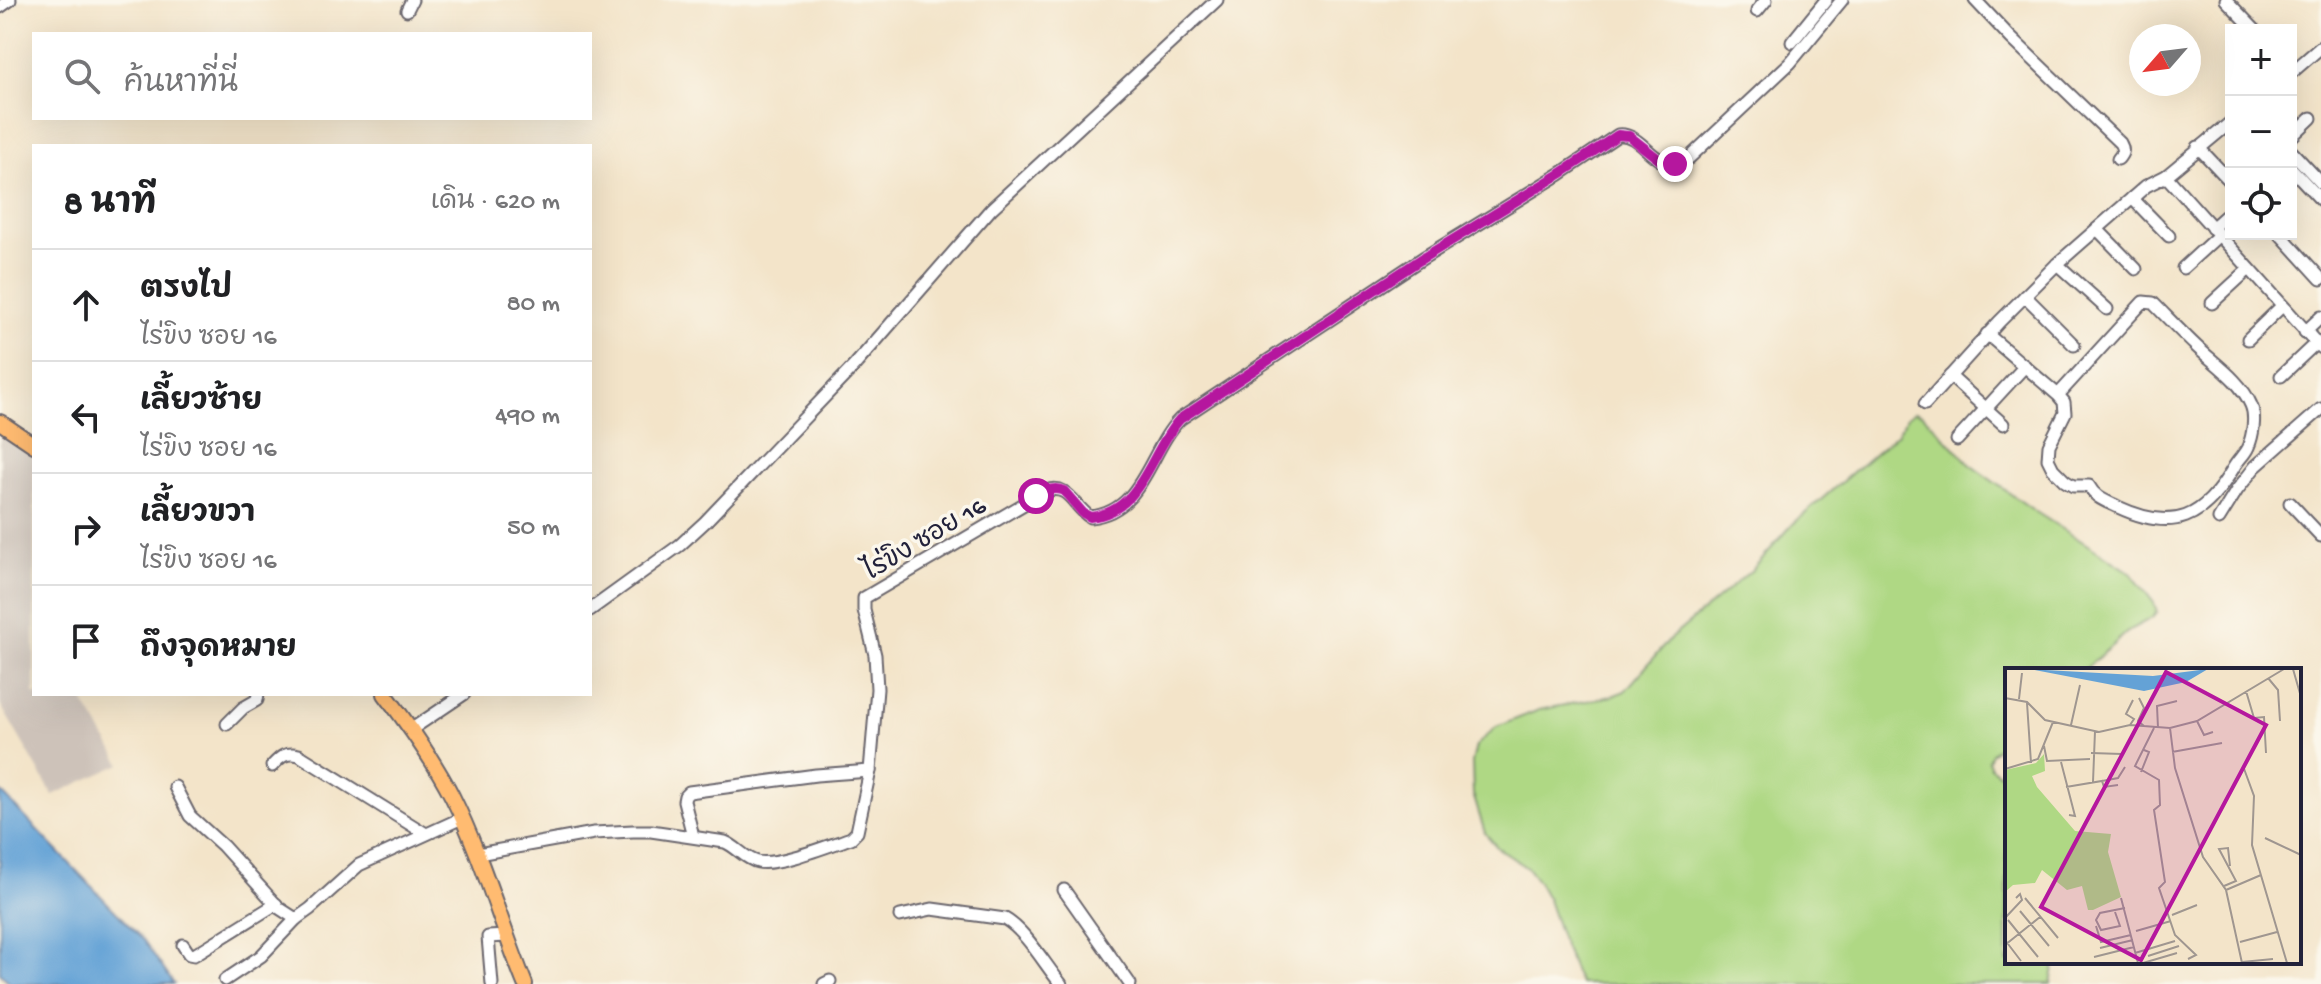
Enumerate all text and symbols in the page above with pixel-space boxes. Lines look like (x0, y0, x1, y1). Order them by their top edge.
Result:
north arrow (2129, 24, 2201, 96)
map controls (2225, 24, 2297, 240)
button: + (2225, 24, 2297, 96)
search box (32, 32, 592, 120)
icon: search (60, 54, 104, 98)
text: ค้นหาที่นี่ (124, 68, 238, 103)
button: − (2225, 96, 2297, 168)
route end (1657, 146, 1693, 182)
button: locate (2225, 168, 2297, 240)
text: 8 นาที (64, 186, 156, 226)
text: เดิน · 620 m (431, 188, 560, 219)
text: ตรงไป (140, 274, 232, 309)
icon: ahead (64, 283, 108, 327)
text: 80 m (506, 290, 560, 321)
text: ไร่ขิง ซอย 16 (140, 324, 277, 355)
text: เลี้ยวซ้าย (140, 386, 262, 421)
icon: left (64, 395, 108, 439)
text: 490 m (495, 402, 560, 433)
text: ไร่ขิง ซอย 16 (140, 436, 277, 467)
route start (1018, 478, 1054, 514)
street label: ไร่ขิง ซอย 16 (856, 488, 994, 590)
text: เลี้ยวขวา (140, 498, 255, 533)
icon: right (64, 507, 108, 551)
text: 50 m (507, 514, 560, 545)
text: ไร่ขิง ซอย 16 (140, 548, 277, 579)
icon: arrive (64, 619, 108, 663)
text: ถึงจุดหมาย (140, 633, 297, 668)
inset map (2005, 668, 2301, 964)

